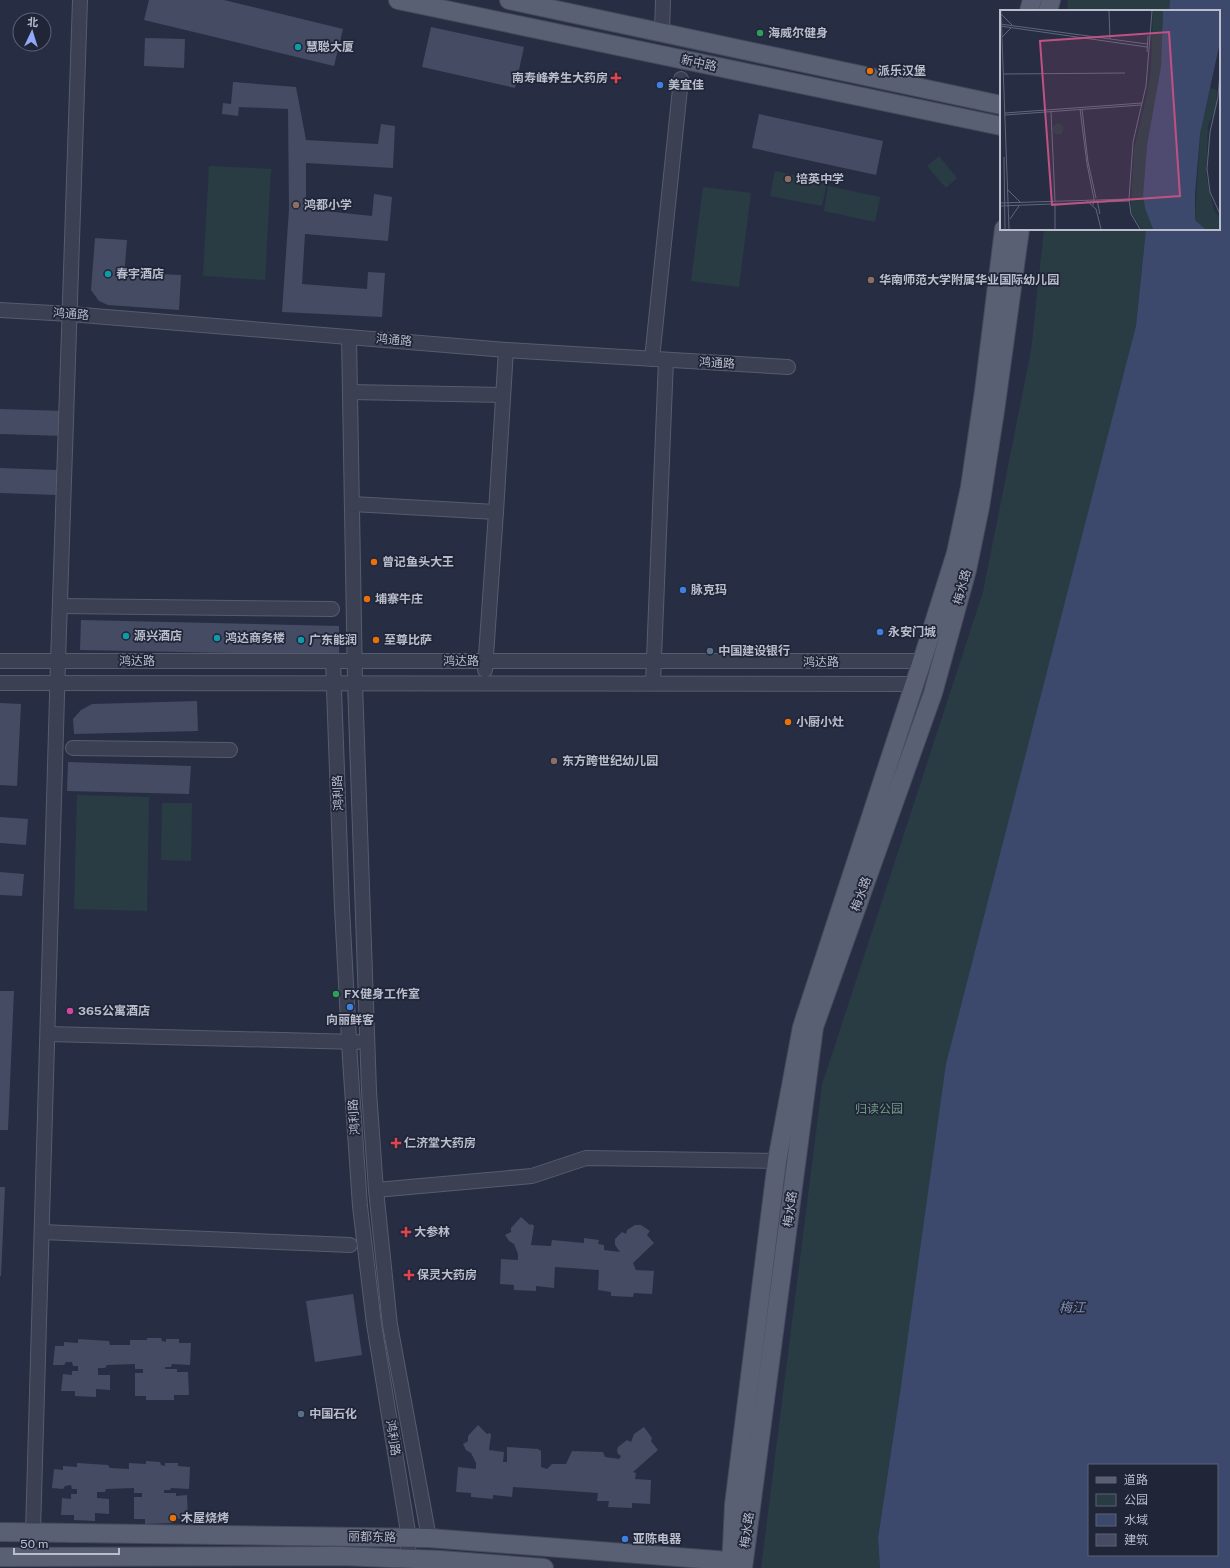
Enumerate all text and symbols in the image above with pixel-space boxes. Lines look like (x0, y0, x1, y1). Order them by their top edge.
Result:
inset map (1000, 10, 1220, 230)
north arrow (12, 12, 52, 52)
text: 北 (27, 16, 39, 28)
place label: 海威尔健身 (768, 26, 828, 40)
marker: 海威尔健身 (755, 28, 765, 38)
place label: 慧聪大厦 (306, 40, 354, 54)
marker: 慧聪大厦 (293, 42, 303, 52)
street label: 新中路 (680, 52, 718, 74)
place label: 派乐汉堡 (878, 64, 926, 78)
marker: 派乐汉堡 (865, 66, 875, 76)
place label: 南寿峰养生大药房 (512, 71, 608, 85)
marker: 南寿峰养生大药房 (611, 73, 621, 83)
place label: 美宜佳 (668, 78, 704, 92)
marker: 美宜佳 (655, 80, 665, 90)
place label: 培英中学 (796, 172, 844, 186)
marker: 培英中学 (783, 174, 793, 184)
place label: 鸿都小学 (304, 198, 352, 212)
marker: 鸿都小学 (291, 200, 301, 210)
place label: 春宇酒店 (116, 267, 164, 281)
marker: 春宇酒店 (103, 269, 113, 279)
place label: 华南师范大学附属华业国际幼儿园 (879, 273, 1059, 287)
marker: 华南师范大学附属华业国际幼儿园 (866, 275, 876, 285)
street label: 鸿通路 (53, 306, 89, 322)
street label: 鸿通路 (375, 331, 413, 349)
street label: 鸿通路 (699, 355, 735, 371)
place label: 曾记鱼头大王 (382, 555, 454, 569)
marker: 曾记鱼头大王 (369, 557, 379, 567)
street label: 梅水路 (951, 568, 973, 606)
place label: 脉克玛 (691, 583, 727, 597)
marker: 脉克玛 (678, 585, 688, 595)
place label: 埔寨牛庄 (375, 592, 423, 606)
marker: 埔寨牛庄 (362, 594, 372, 604)
place label: 永安门城 (888, 625, 936, 639)
marker: 永安门城 (875, 627, 885, 637)
place label: 源兴酒店 (134, 629, 182, 643)
marker: 源兴酒店 (121, 631, 131, 641)
place label: 鸿达商务楼 (225, 631, 285, 645)
marker: 鸿达商务楼 (212, 633, 222, 643)
place label: 广东能润 (309, 633, 357, 647)
place label: 至尊比萨 (384, 633, 432, 647)
marker: 广东能润 (296, 635, 306, 645)
marker: 至尊比萨 (371, 635, 381, 645)
place label: 中国建设银行 (718, 644, 790, 658)
marker: 中国建设银行 (705, 646, 715, 656)
street label: 鸿达路 (119, 654, 155, 668)
street label: 鸿达路 (443, 654, 479, 668)
street label: 鸿达路 (803, 655, 839, 669)
place label: 小厨小灶 (796, 715, 844, 729)
marker: 小厨小灶 (783, 717, 793, 727)
place label: 东方跨世纪幼儿园 (562, 754, 658, 768)
marker: 东方跨世纪幼儿园 (549, 756, 559, 766)
street label: 鸿利路 (330, 775, 346, 811)
street label: 梅水路 (848, 875, 874, 913)
place label: FX健身工作室 (344, 987, 420, 1001)
marker: FX健身工作室 (331, 989, 341, 999)
marker: 向丽鲜客 (345, 1002, 355, 1012)
place label: 365公寓酒店 (78, 1004, 150, 1018)
marker: 365公寓酒店 (65, 1006, 75, 1016)
place label: 向丽鲜客 (326, 1013, 374, 1027)
street label: 鸿利路 (346, 1099, 362, 1135)
park label: 归读公园 (855, 1102, 903, 1116)
place label: 仁济堂大药房 (404, 1136, 476, 1150)
marker: 仁济堂大药房 (391, 1138, 401, 1148)
street label: 梅水路 (781, 1190, 799, 1228)
place label: 大参林 (414, 1225, 450, 1239)
marker: 大参林 (401, 1227, 411, 1237)
place label: 保灵大药房 (417, 1268, 477, 1282)
marker: 保灵大药房 (404, 1270, 414, 1280)
water label: 梅江 (1059, 1300, 1087, 1315)
place label: 中国石化 (309, 1407, 357, 1421)
marker: 中国石化 (296, 1409, 306, 1419)
street label: 鸿利路 (383, 1419, 403, 1457)
legend (1088, 1464, 1218, 1556)
text: 道路 (1124, 1473, 1148, 1487)
text: 公园 (1124, 1493, 1148, 1507)
place label: 木屋烧烤 (181, 1511, 229, 1525)
street label: 梅水路 (738, 1511, 756, 1549)
marker: 木屋烧烤 (168, 1513, 178, 1523)
text: 水域 (1124, 1513, 1148, 1527)
scale bar (14, 1530, 119, 1556)
street label: 丽都东路 (348, 1530, 396, 1544)
place label: 亚陈电器 (633, 1532, 682, 1546)
text: 建筑 (1124, 1533, 1148, 1547)
marker: 亚陈电器 (620, 1534, 630, 1544)
text: 50 m (20, 1537, 48, 1551)

